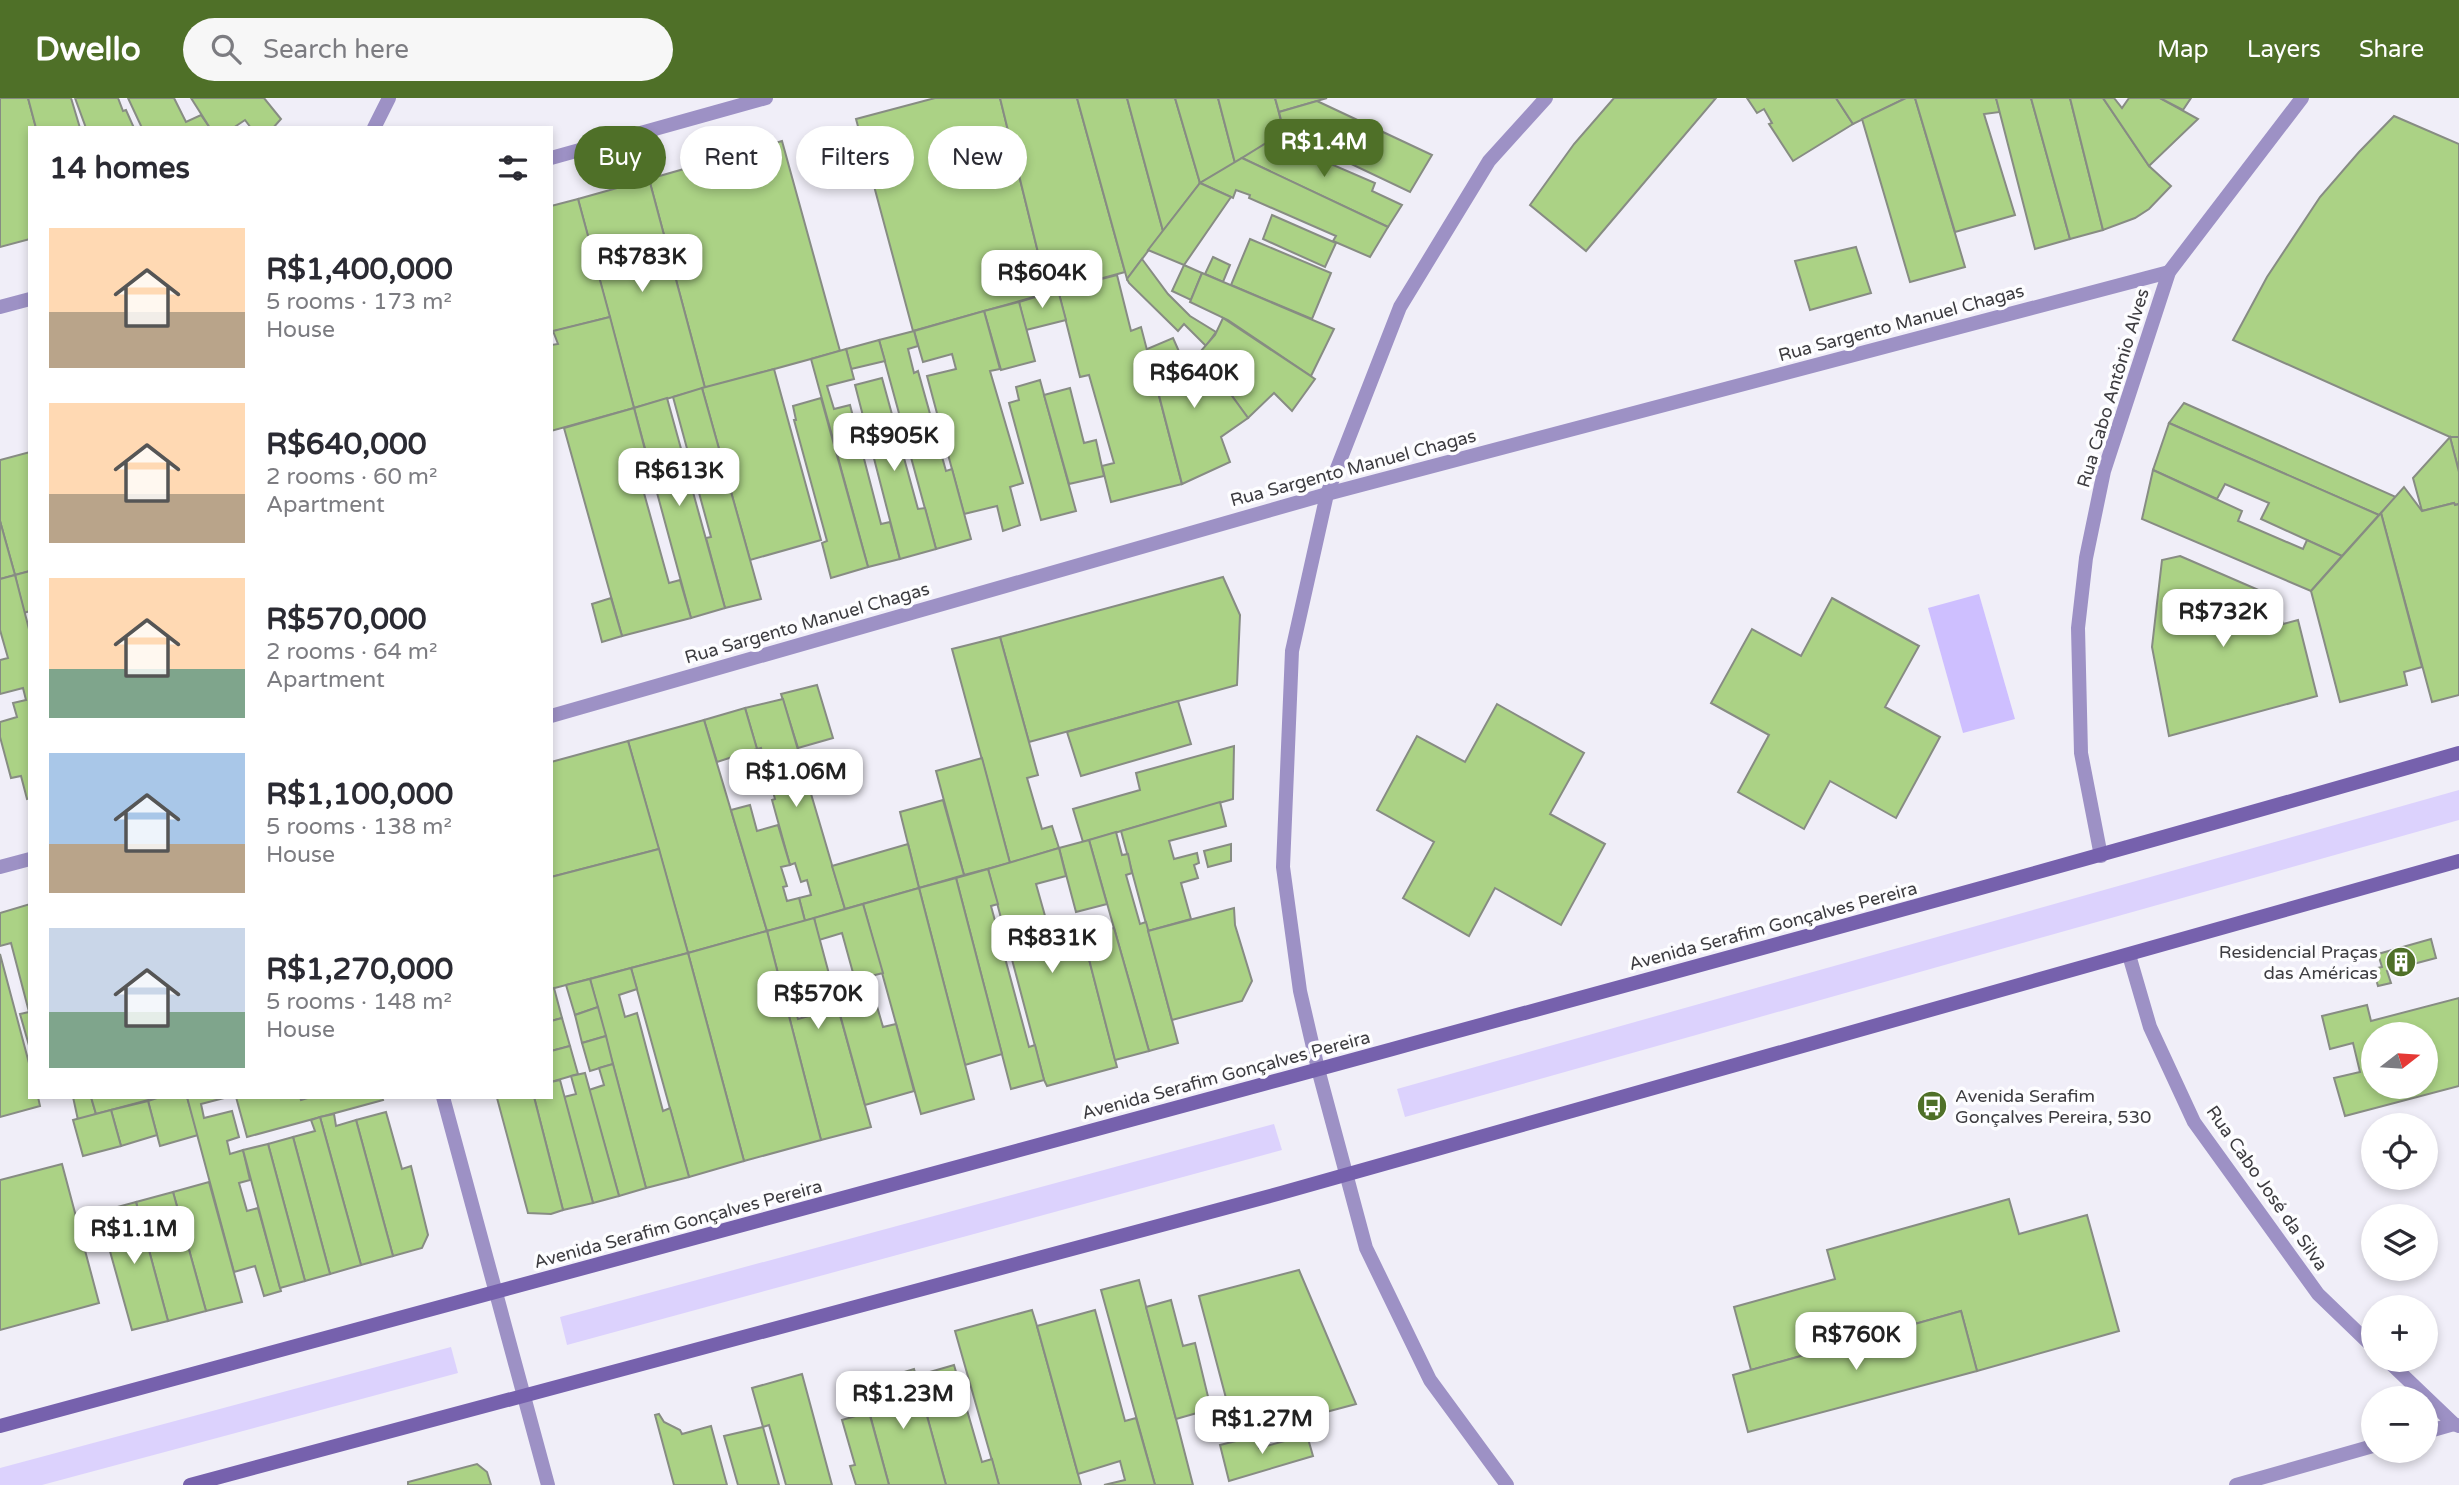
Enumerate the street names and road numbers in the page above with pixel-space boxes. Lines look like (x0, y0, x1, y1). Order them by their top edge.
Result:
street label: Rua Sargento Manuel Chagas (1776, 280, 2026, 366)
street label: Rua Cabo Antônio Alves (2072, 286, 2154, 490)
street label: Rua Sargento Manuel Chagas (1228, 425, 1478, 511)
street label: Rua Sargento Manuel Chagas (682, 577, 932, 669)
street label: Avenida Serafim Gonçalves Pereira (1626, 877, 1920, 975)
street label: Avenida Serafim Gonçalves Pereira (1079, 1026, 1373, 1124)
street label: Rua Cabo José da Silva (2202, 1101, 2332, 1275)
street label: Avenida Serafim Gonçalves Pereira (531, 1175, 825, 1273)

